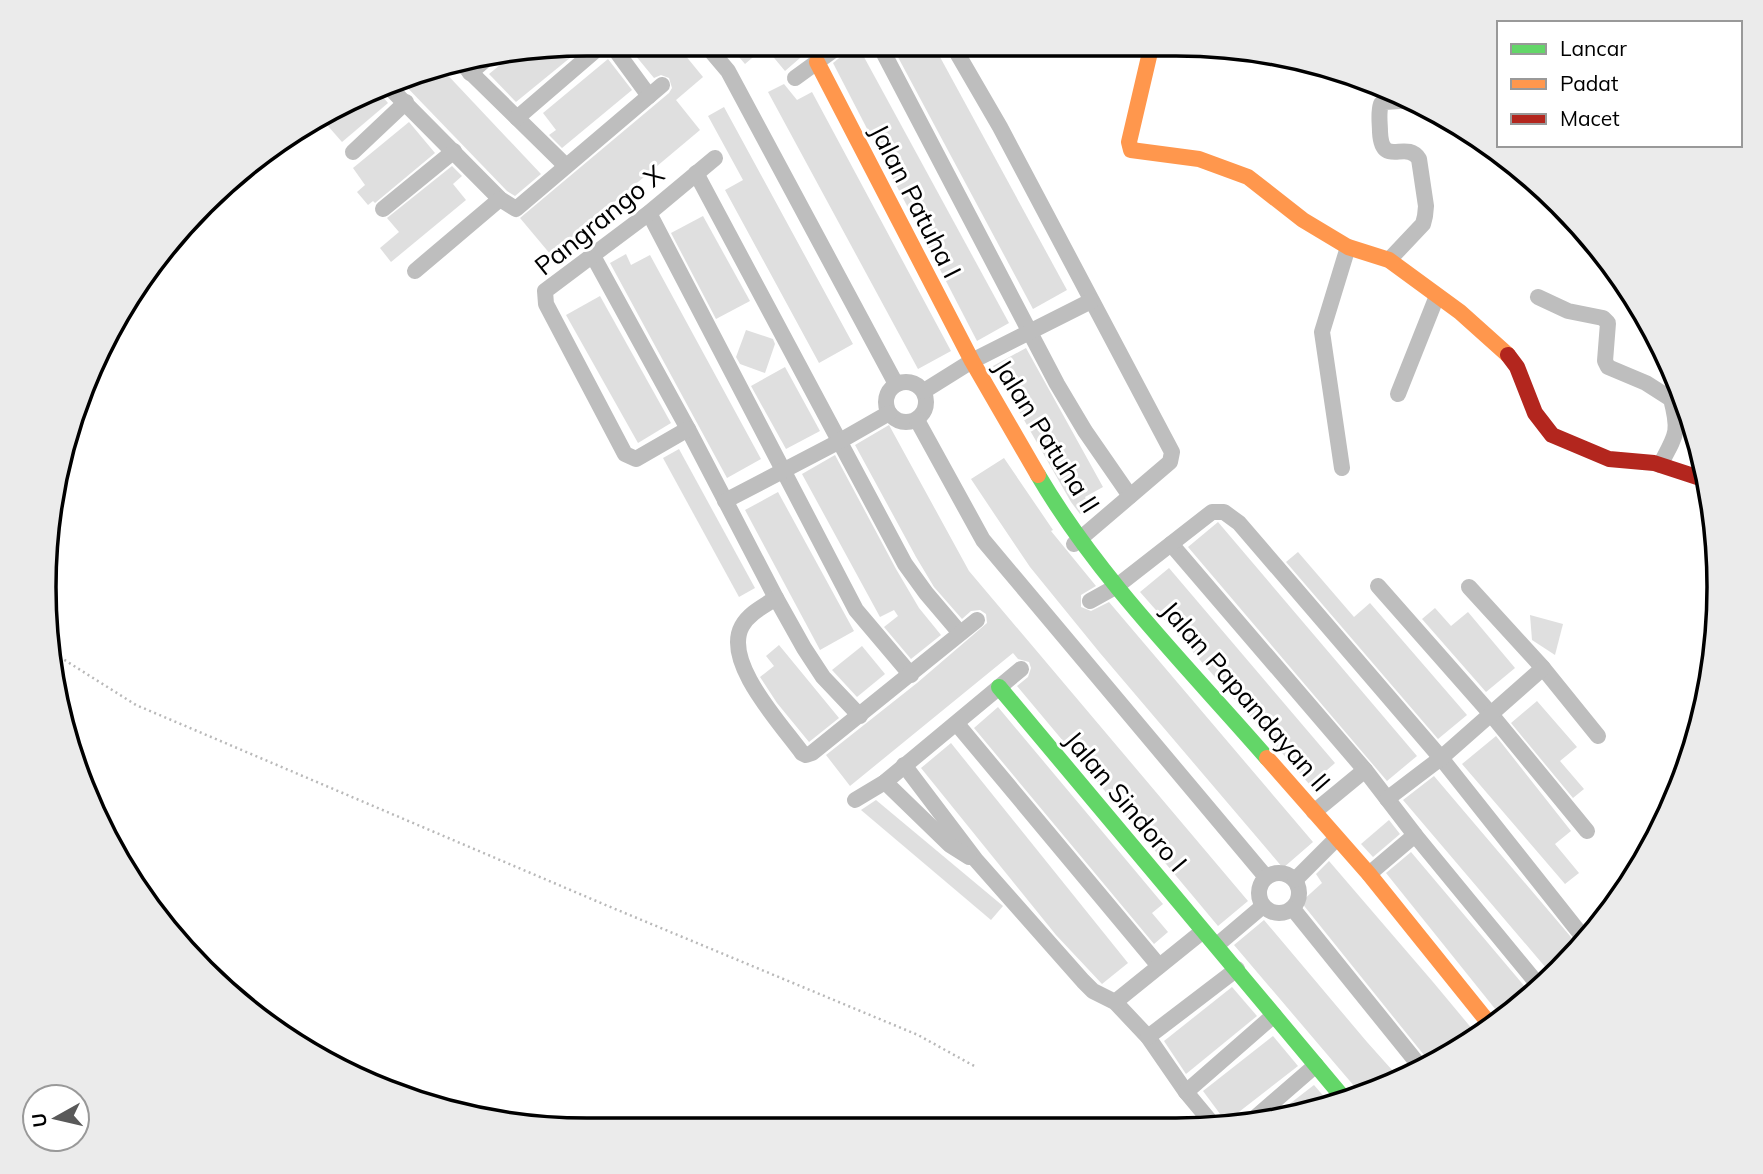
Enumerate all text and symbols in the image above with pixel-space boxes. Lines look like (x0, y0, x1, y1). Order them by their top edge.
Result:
legend (1497, 21, 1742, 147)
text: Lancar (1560, 35, 1627, 61)
text: Padat (1560, 70, 1618, 96)
text: Macet (1560, 105, 1620, 131)
street label: Jalan Patuha I (863, 119, 969, 283)
street label: Pangrango X (528, 158, 671, 282)
street label: Jalan Patuha II (987, 353, 1107, 519)
street label: Jalan Papandayan II (1154, 594, 1338, 798)
street label: Jalan Sindoro I (1058, 724, 1194, 878)
north arrow (21, 1083, 91, 1153)
text: U (26, 1112, 52, 1129)

